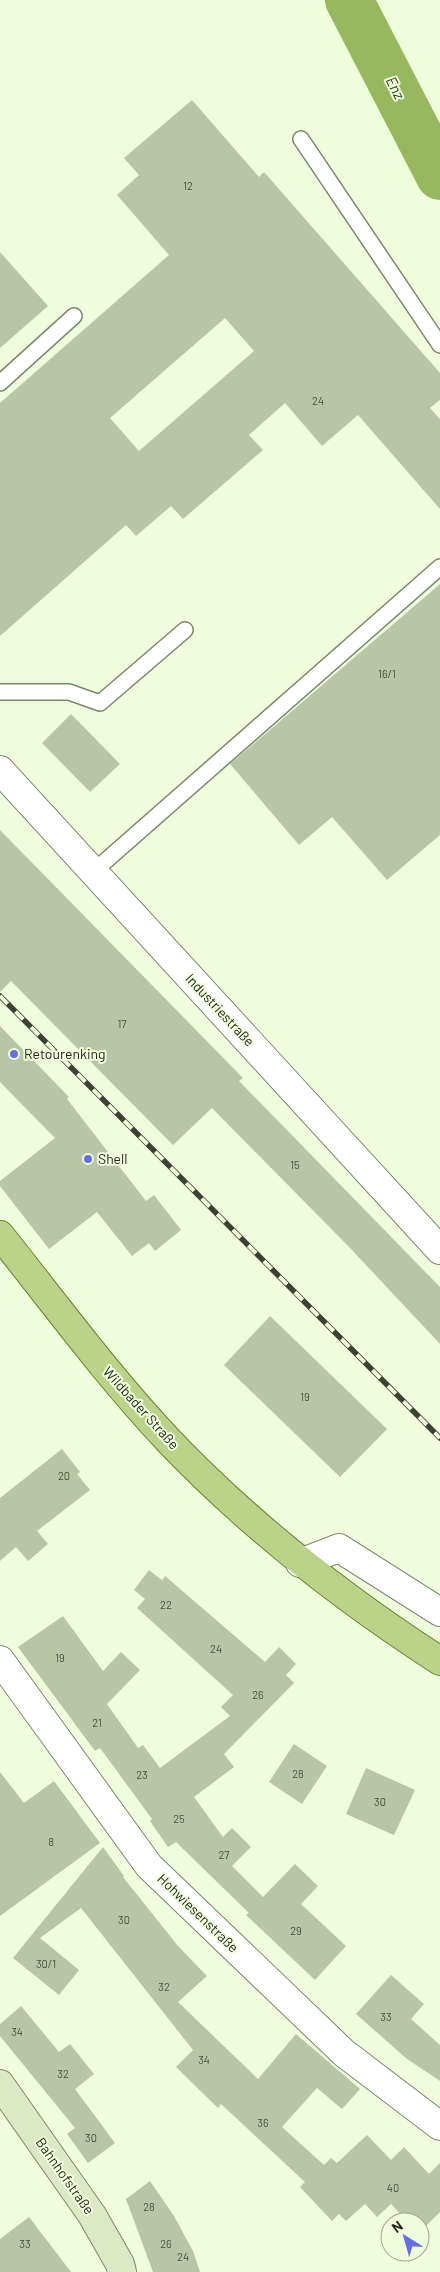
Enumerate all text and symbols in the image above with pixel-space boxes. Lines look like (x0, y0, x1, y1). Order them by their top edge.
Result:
water label: Enz (383, 73, 409, 102)
house number: 12 (183, 179, 193, 192)
house number: 24 (312, 394, 324, 407)
house number: 16/1 (378, 667, 396, 680)
street label: Industriestraße (182, 970, 258, 1050)
house number: 17 (117, 1017, 127, 1030)
place label: Retourenking (24, 1045, 106, 1062)
marker: Retourenking (8, 1048, 20, 1060)
place label: Shell (98, 1150, 128, 1167)
marker: Shell (82, 1153, 94, 1165)
house number: 15 (290, 1158, 300, 1171)
street label: Wildbader Straße (100, 1363, 183, 1452)
house number: 19 (300, 1390, 310, 1403)
house number: 20 (58, 1469, 70, 1482)
house number: 22 (160, 1598, 172, 1611)
house number: 24 (210, 1642, 222, 1655)
house number: 19 (55, 1651, 65, 1664)
house number: 26 (252, 1688, 264, 1701)
house number: 21 (92, 1716, 102, 1729)
house number: 28 (292, 1767, 304, 1780)
house number: 23 (136, 1768, 148, 1781)
house number: 30 (374, 1795, 386, 1808)
house number: 25 (173, 1812, 185, 1825)
house number: 8 (48, 1835, 54, 1848)
house number: 27 (218, 1848, 230, 1861)
street label: Hohwiesenstraße (154, 1870, 242, 1956)
house number: 30 (118, 1913, 130, 1926)
house number: 29 (290, 1924, 302, 1937)
house number: 30/1 (36, 1957, 56, 1970)
house number: 32 (158, 1980, 170, 1993)
house number: 33 (380, 2010, 392, 2023)
house number: 34 (11, 2025, 23, 2038)
house number: 34 (198, 2053, 210, 2066)
house number: 32 (57, 2067, 69, 2080)
house number: 36 (257, 2116, 269, 2129)
house number: 30 (85, 2131, 97, 2144)
street label: Bahnhofstraße (33, 2134, 98, 2217)
house number: 40 (387, 2181, 399, 2194)
house number: 28 (143, 2200, 155, 2213)
north arrow (380, 2212, 430, 2262)
text: N (388, 2217, 406, 2236)
house number: 33 (19, 2237, 31, 2250)
house number: 26 (160, 2237, 172, 2250)
house number: 24 (177, 2250, 189, 2263)

